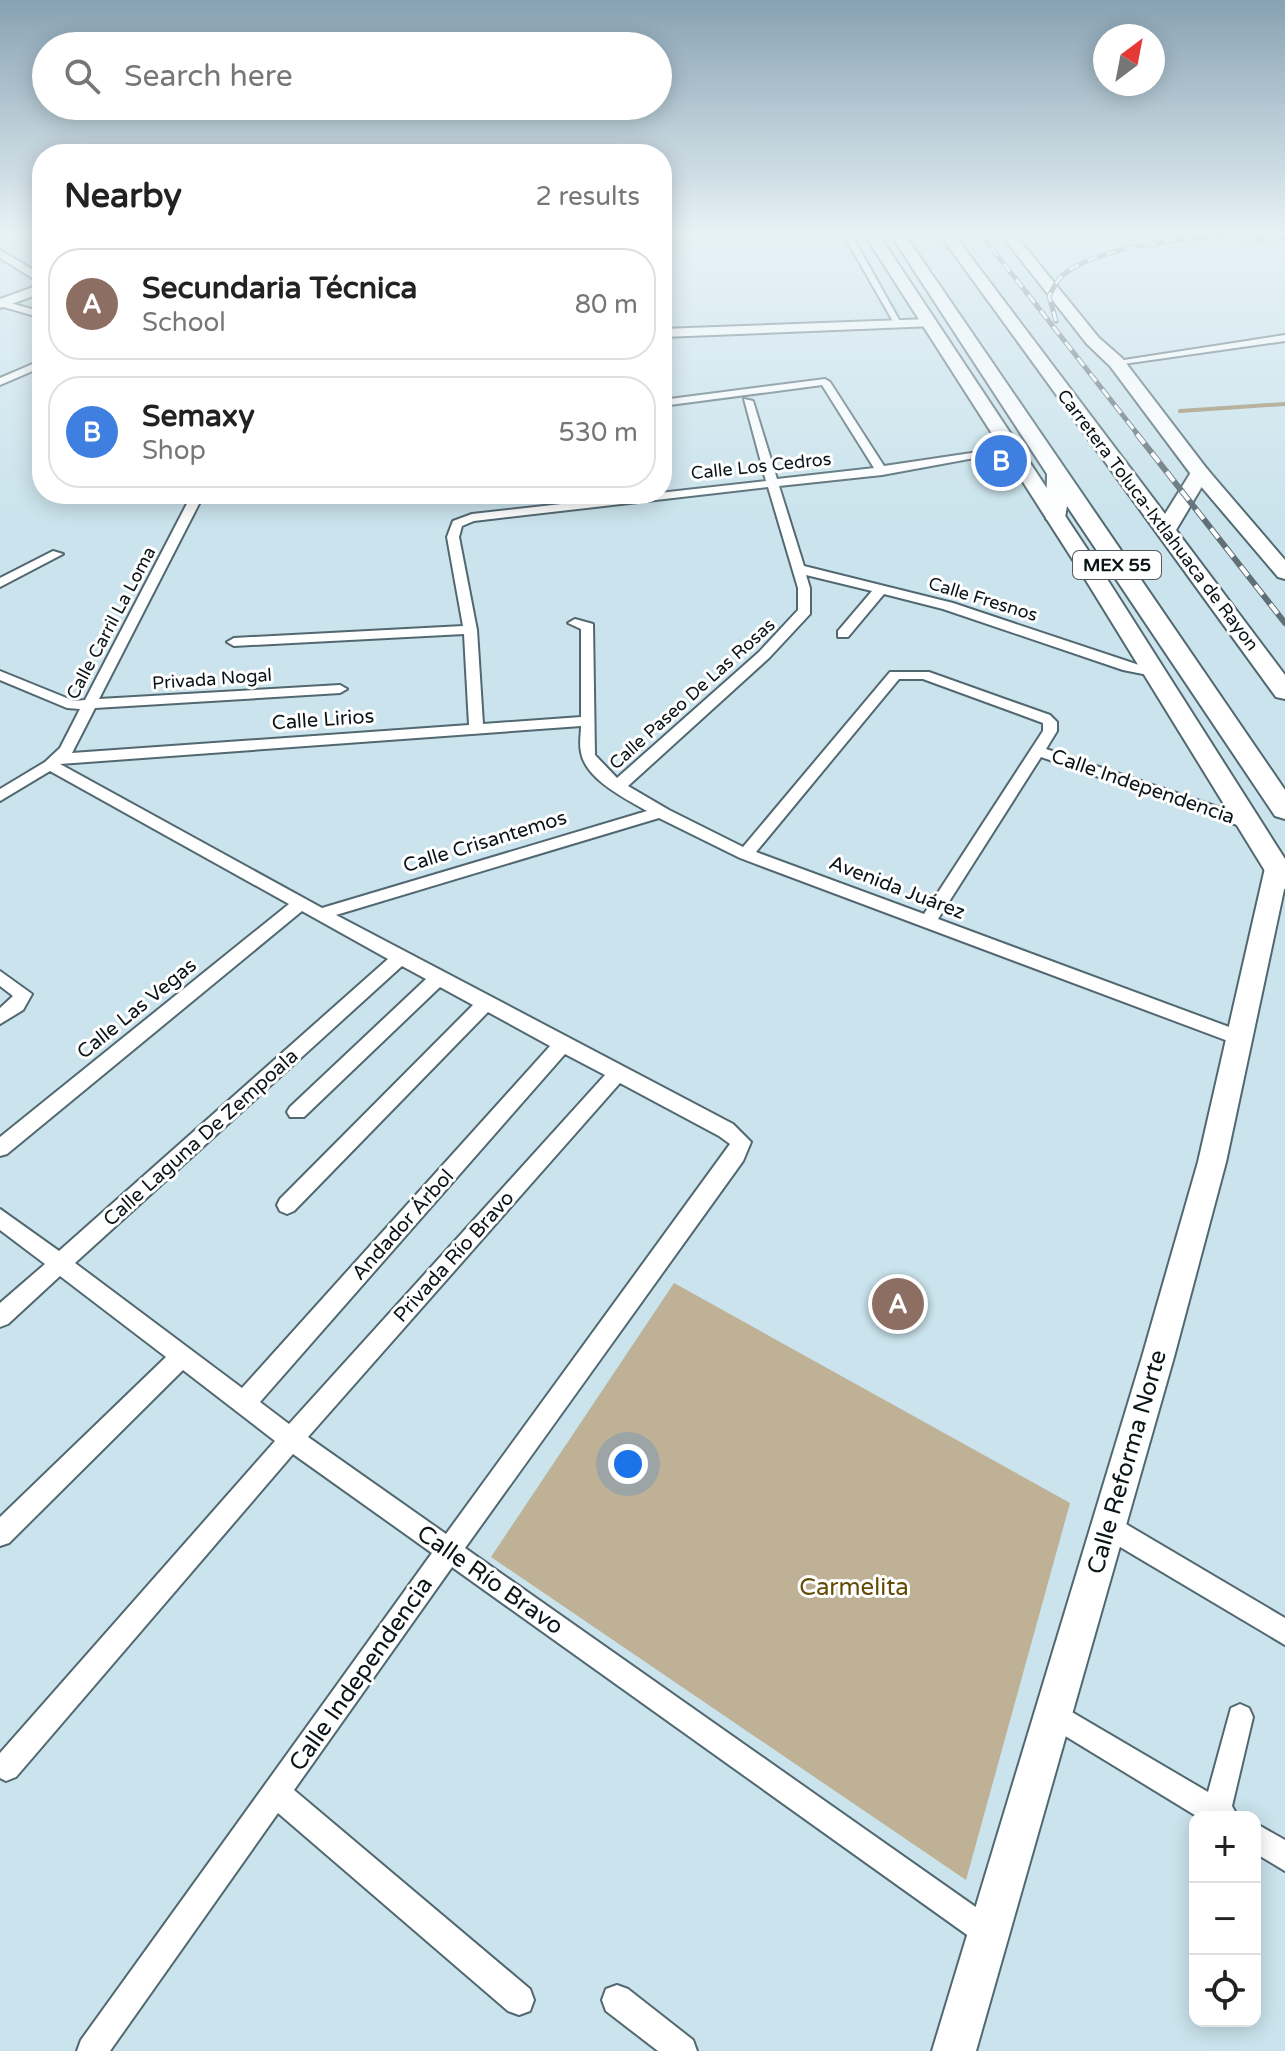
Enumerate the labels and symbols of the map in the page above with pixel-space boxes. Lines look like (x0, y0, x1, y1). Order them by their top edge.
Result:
north arrow (1093, 24, 1165, 96)
street label: Carretera Toluca-Ixtlahuaca de Rayon (1053, 385, 1263, 655)
pin: B (975, 431, 1027, 491)
street label: Calle Los Cedros (690, 448, 832, 484)
street label: Calle Carril La Loma (61, 543, 161, 703)
road number: MEX 55 (1073, 551, 1161, 579)
street label: Calle Fresnos (926, 572, 1040, 626)
street label: Calle Paseo De Las Rosas (605, 614, 779, 774)
street label: Privada Nogal (151, 664, 273, 694)
street label: Calle Lirios (271, 704, 375, 736)
street label: Calle Independencia (1048, 744, 1238, 830)
street label: Calle Crisantemos (400, 806, 570, 878)
street label: Avenida Juárez (826, 851, 968, 925)
street label: Calle Las Vegas (72, 953, 202, 1065)
street label: Calle Laguna De Zempoala (99, 1044, 303, 1232)
street label: Andador Árbol (346, 1164, 459, 1285)
street label: Privada Río Bravo (389, 1186, 519, 1328)
pin: A (872, 1274, 924, 1334)
street label: Calle Reforma Norte (1081, 1347, 1173, 1577)
your location (608, 1444, 648, 1484)
street label: Calle Río Bravo (411, 1519, 569, 1641)
street label: Calle Independencia (283, 1571, 439, 1777)
park label: Carmelita (799, 1573, 909, 1602)

